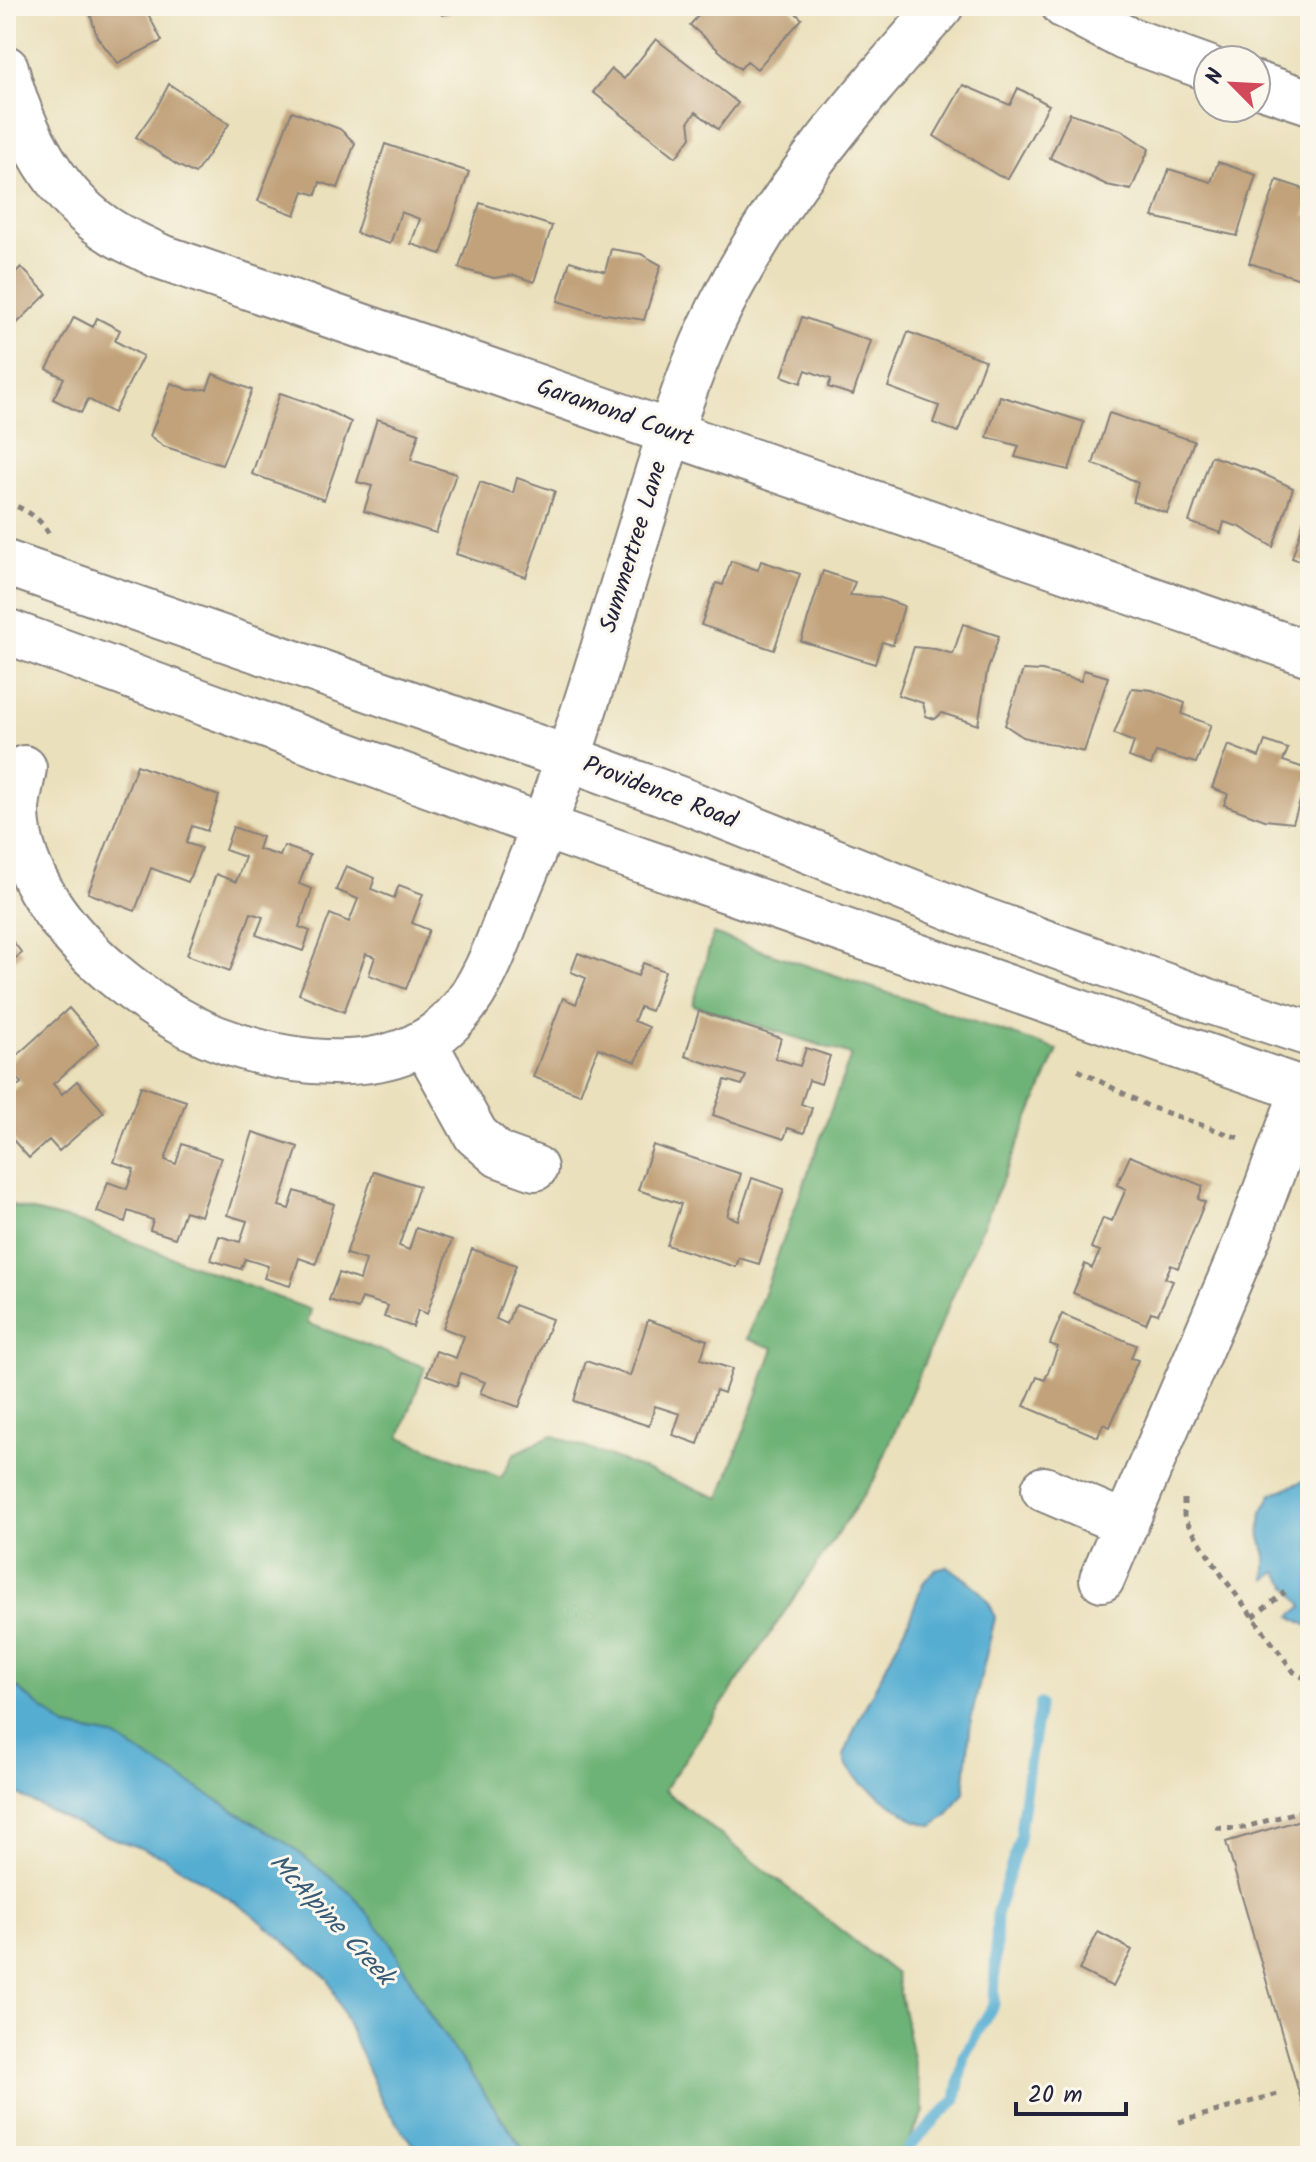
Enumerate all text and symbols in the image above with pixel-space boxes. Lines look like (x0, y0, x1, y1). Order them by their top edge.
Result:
north arrow (1192, 44, 1272, 124)
text: N (1197, 63, 1235, 90)
street label: Garamond Court (531, 368, 699, 458)
street label: Summertree Lane (589, 456, 679, 638)
street label: Providence Road (577, 746, 744, 841)
water label: McAlpine Creek (258, 1844, 406, 1999)
scale bar (1016, 2066, 1126, 2116)
text: 20 m (1028, 2076, 1083, 2115)

